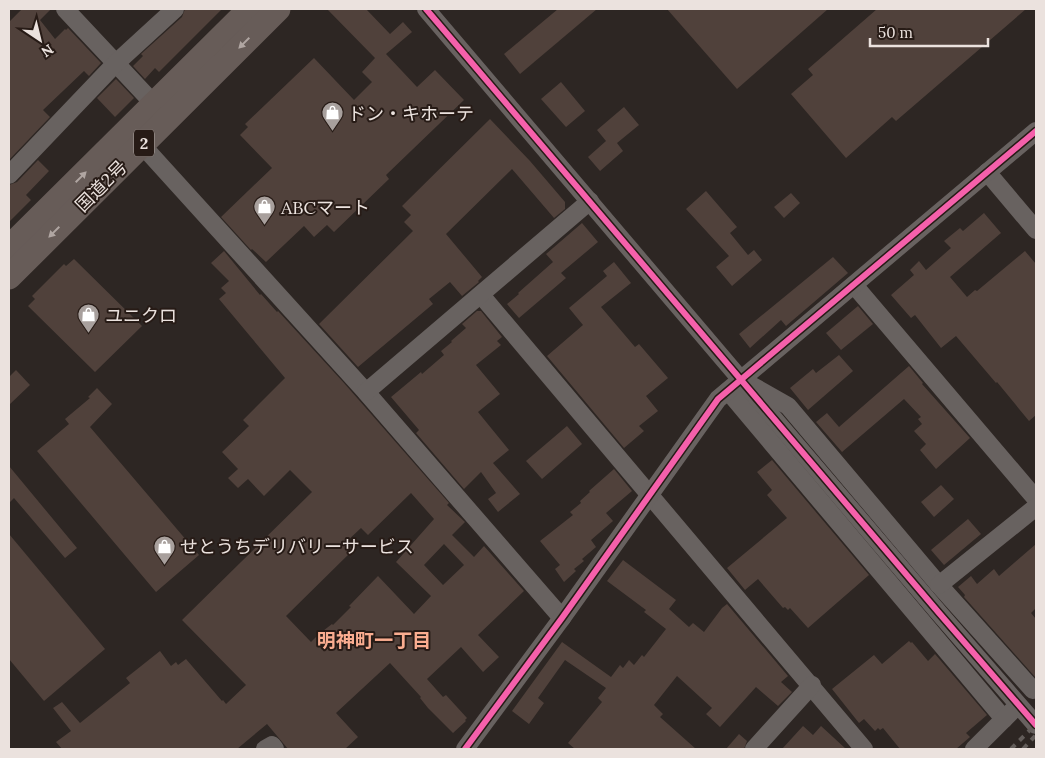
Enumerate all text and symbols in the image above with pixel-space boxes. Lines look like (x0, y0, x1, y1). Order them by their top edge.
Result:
north arrow (15, 15, 65, 65)
scale bar (870, 15, 988, 47)
text: 50 m (878, 23, 913, 42)
one-way arrow (238, 37, 250, 49)
text: N (38, 40, 57, 61)
shop icon: ドン・キホーテ (320, 101, 344, 132)
place label: ドン・キホーテ (348, 102, 474, 125)
road number: 2 (134, 130, 154, 156)
street label: 国道2号 (70, 155, 132, 217)
one-way arrow (75, 171, 87, 183)
shop icon: ABCマート (253, 195, 277, 226)
place label: ABCマート (280, 196, 370, 219)
one-way arrow (49, 226, 61, 238)
shop icon: ユニクロ (77, 303, 101, 334)
place label: ユニクロ (105, 304, 177, 327)
shop icon: せとうちデリバリーサービス (152, 534, 176, 565)
place label: せとうちデリバリーサービス (180, 535, 414, 558)
district label: 明神町一丁目 (317, 628, 431, 652)

